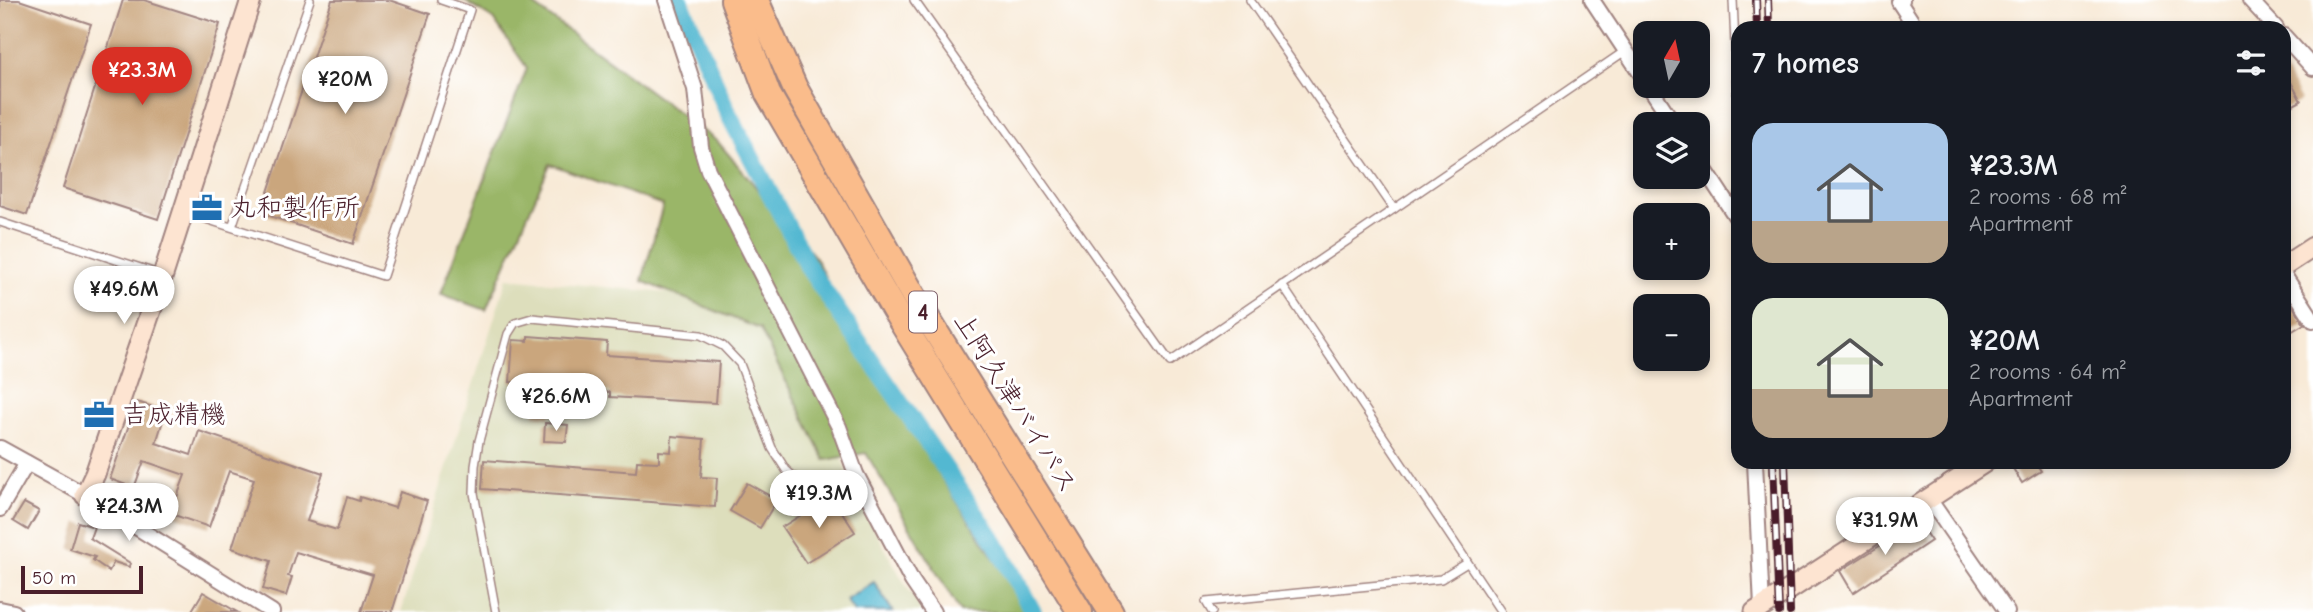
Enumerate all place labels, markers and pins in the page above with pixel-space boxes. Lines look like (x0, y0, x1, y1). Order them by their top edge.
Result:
pin: ¥23.3M (85, 48, 199, 107)
pin: ¥20M (304, 57, 386, 116)
office icon: 丸和製作所 (190, 191, 224, 225)
place label: 丸和製作所 (230, 193, 360, 223)
pin: ¥49.6M (67, 266, 181, 326)
pin: ¥26.6M (499, 374, 613, 433)
office icon: 吉成精機 (82, 398, 116, 432)
place label: 吉成精機 (122, 400, 226, 430)
pin: ¥19.3M (762, 470, 876, 530)
pin: ¥24.3M (72, 484, 186, 543)
pin: ¥31.9M (1828, 498, 1942, 557)

